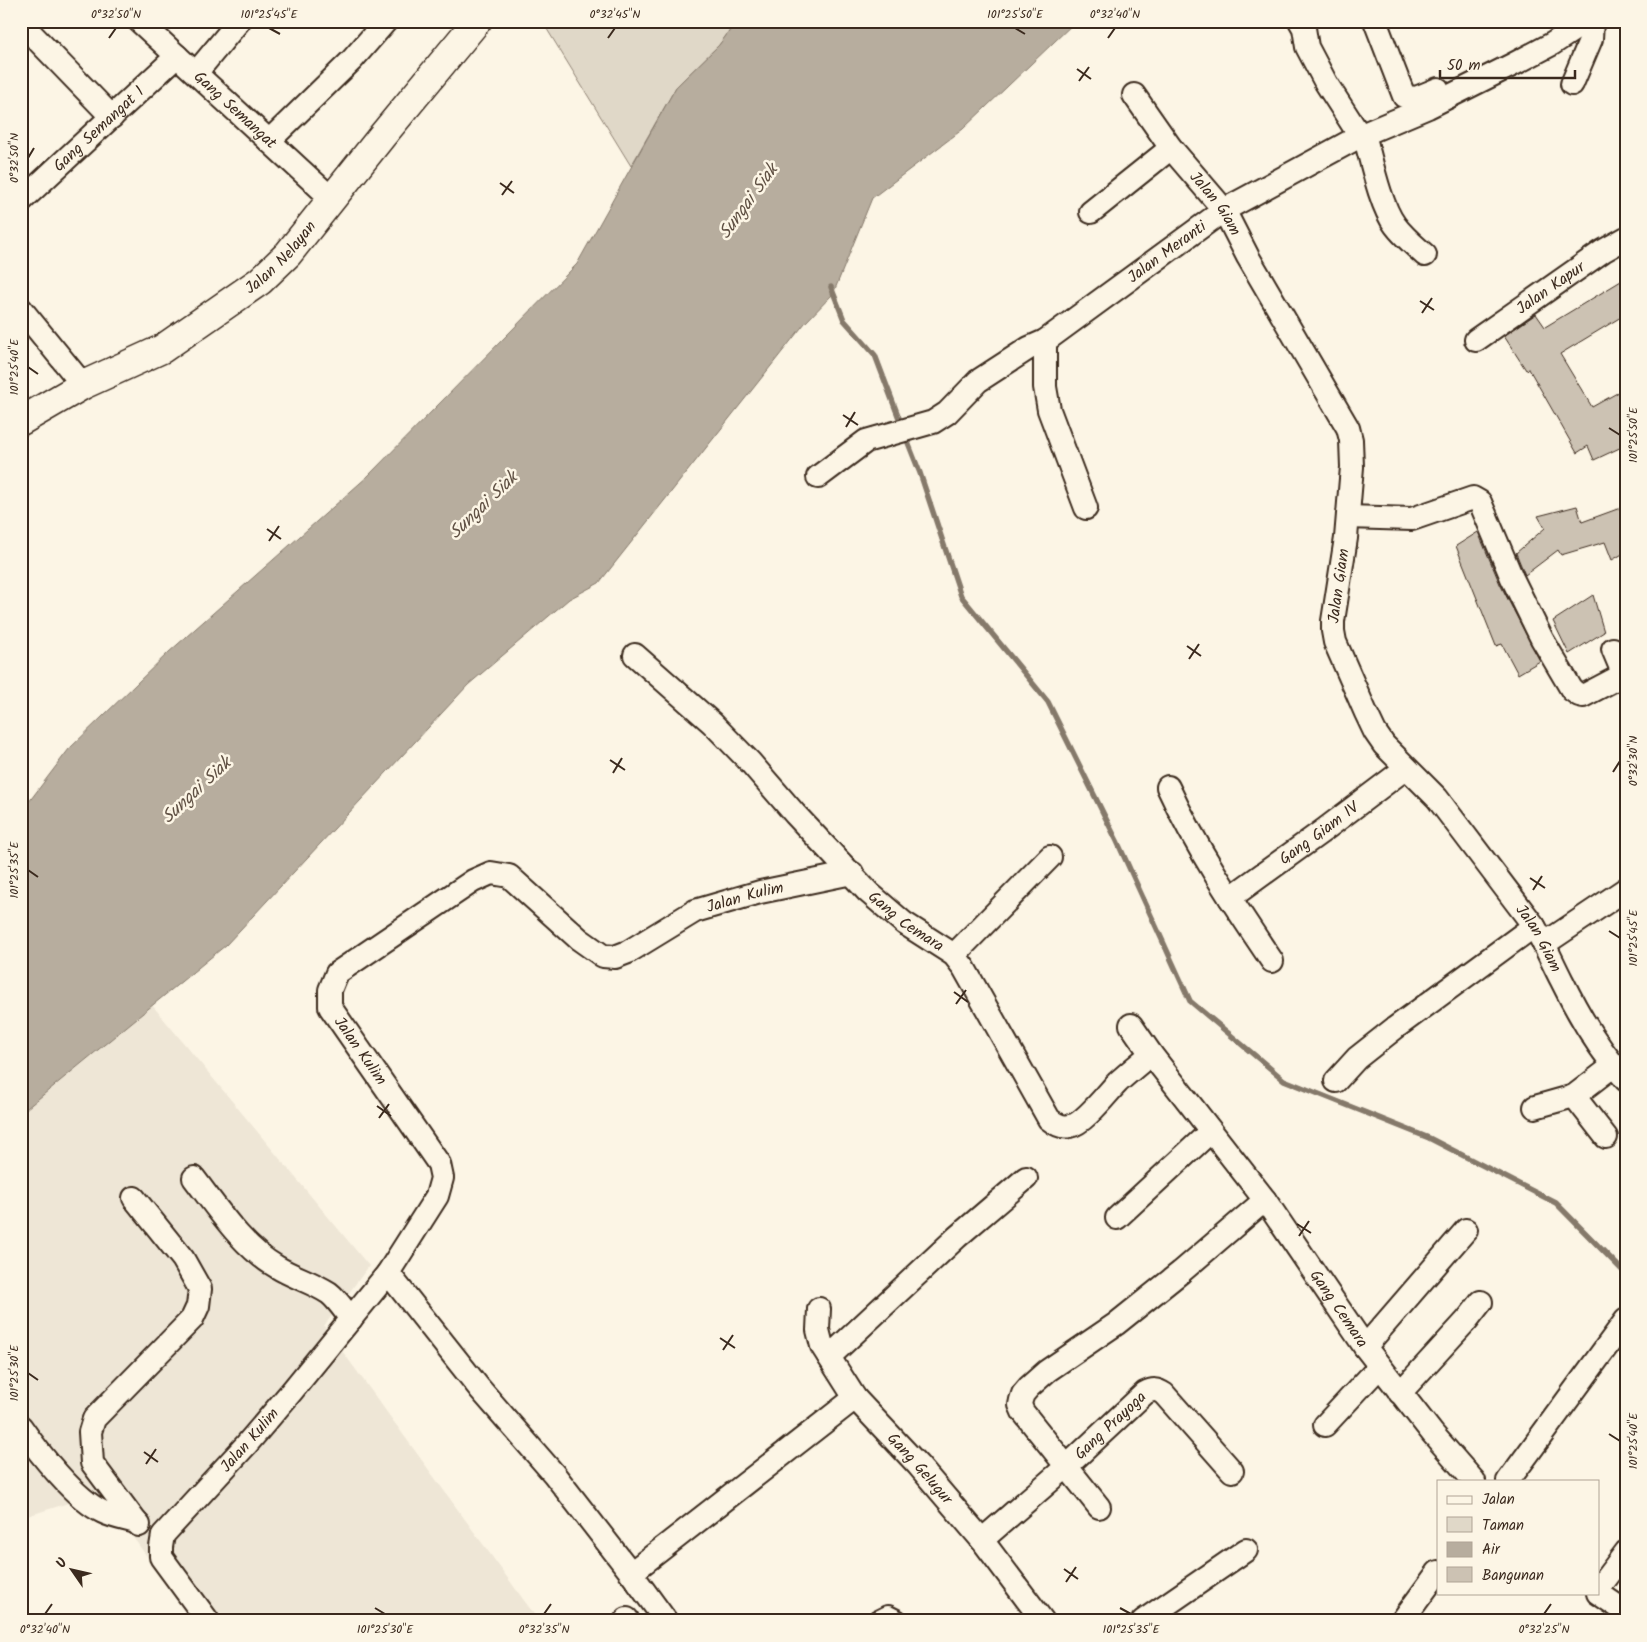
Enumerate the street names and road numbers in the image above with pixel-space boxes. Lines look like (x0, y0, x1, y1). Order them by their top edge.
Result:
street label: Gang Semangat (188, 65, 283, 155)
street label: Gang Semangat 1 (47, 80, 150, 178)
street label: Jalan Giam (1183, 166, 1248, 240)
street label: Jalan Meranti (1122, 214, 1213, 289)
street label: Jalan Nelayan (240, 215, 322, 300)
street label: Jalan Kapur (1511, 254, 1591, 321)
street label: Jalan Giam (1321, 547, 1357, 625)
street label: Gang Giam IV (1274, 795, 1365, 871)
street label: Jalan Kulim (703, 875, 786, 920)
street label: Gang Cemara (862, 885, 949, 958)
street label: Jalan Giam (1509, 899, 1568, 977)
street label: Jalan Kulim (327, 1011, 393, 1091)
street label: Gang Cemara (1303, 1265, 1375, 1353)
street label: Gang Prayoga (1068, 1385, 1152, 1466)
street label: Jalan Kulim (214, 1402, 285, 1478)
street label: Gang Gelugur (881, 1427, 960, 1511)

